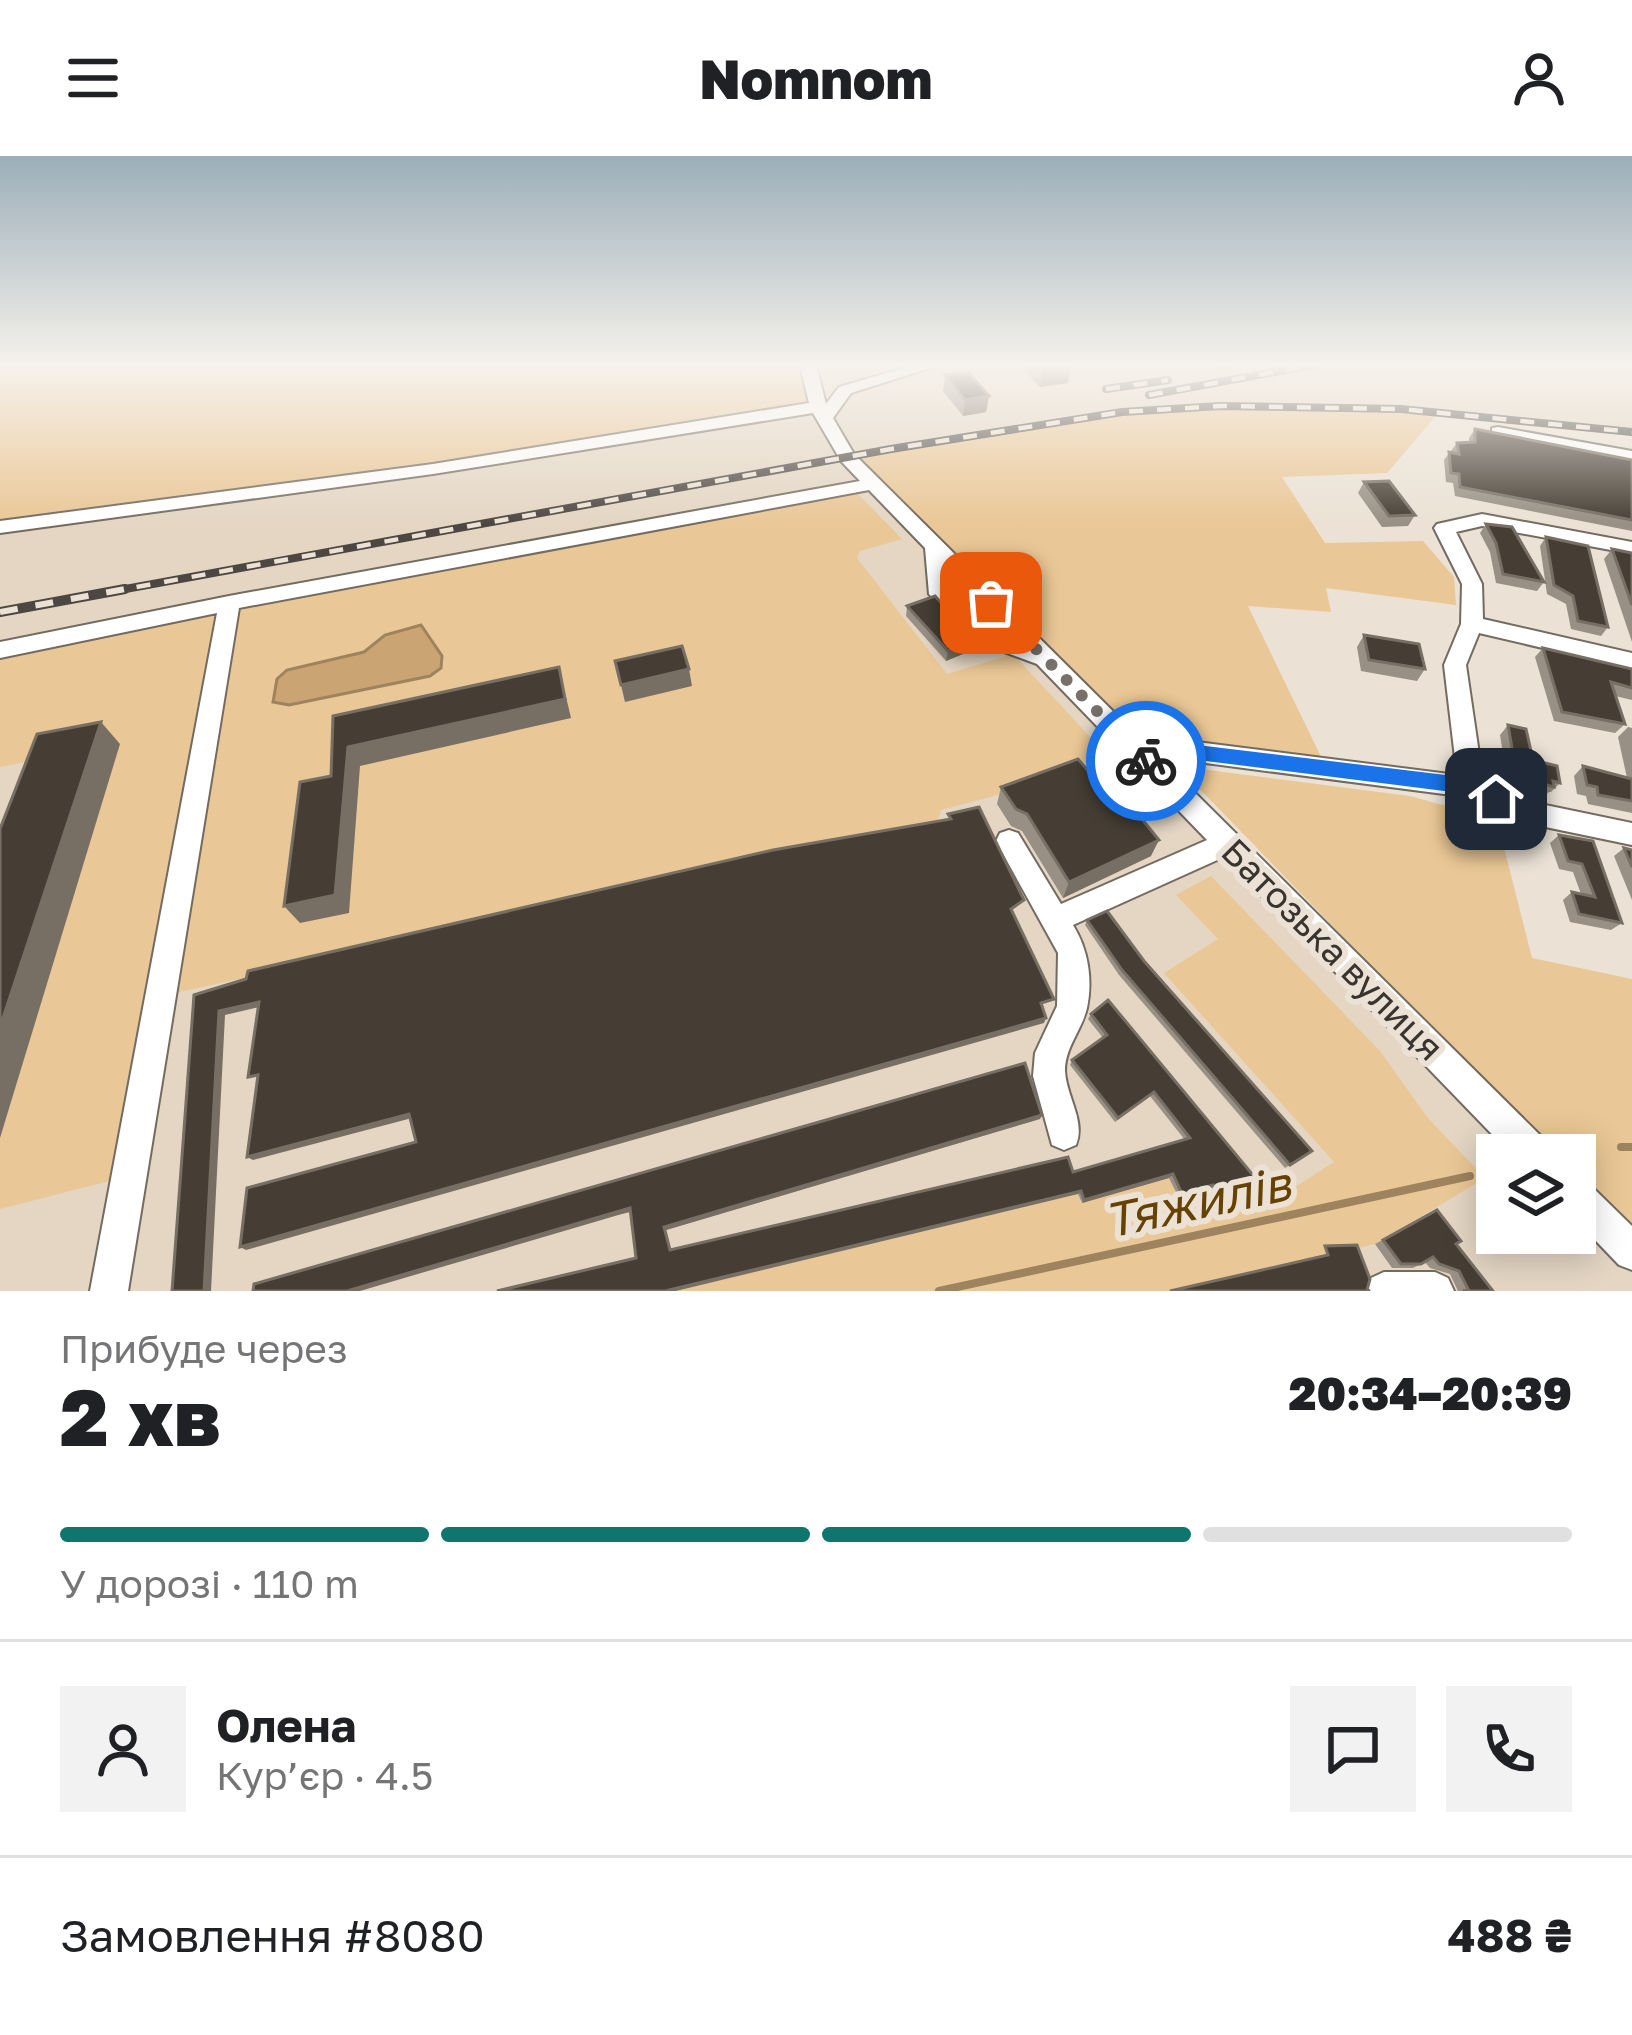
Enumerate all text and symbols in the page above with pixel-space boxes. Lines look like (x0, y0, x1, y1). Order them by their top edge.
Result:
icon: menu (60, 45, 126, 111)
icon: person (1506, 45, 1572, 111)
text: Nomnom (699, 46, 933, 111)
pin (940, 552, 1042, 654)
icon: bag (958, 570, 1024, 636)
courier (1086, 701, 1206, 821)
icon: bike (1113, 728, 1179, 794)
pin (1445, 748, 1547, 850)
icon: home (1463, 766, 1529, 832)
street label: Батозька вулиця (1213, 829, 1453, 1069)
map controls (1476, 1134, 1596, 1254)
button: layers (1476, 1134, 1596, 1254)
water label: Тяжилів (1099, 1152, 1298, 1249)
text: Прибуде через (60, 1325, 347, 1372)
text: 20:34–20:39 (1288, 1366, 1572, 1420)
text: 2 хв (60, 1370, 220, 1463)
text: У дорозі · 110 m (60, 1560, 359, 1607)
button: person (60, 1686, 186, 1812)
button: chat (1290, 1686, 1416, 1812)
button: phone (1446, 1686, 1572, 1812)
text: Олена (216, 1698, 356, 1752)
text: Кур’єр · 4.5 (216, 1752, 433, 1799)
text: Замовлення #8080 (60, 1908, 485, 1962)
text: 488 ₴ (1448, 1908, 1572, 1962)

